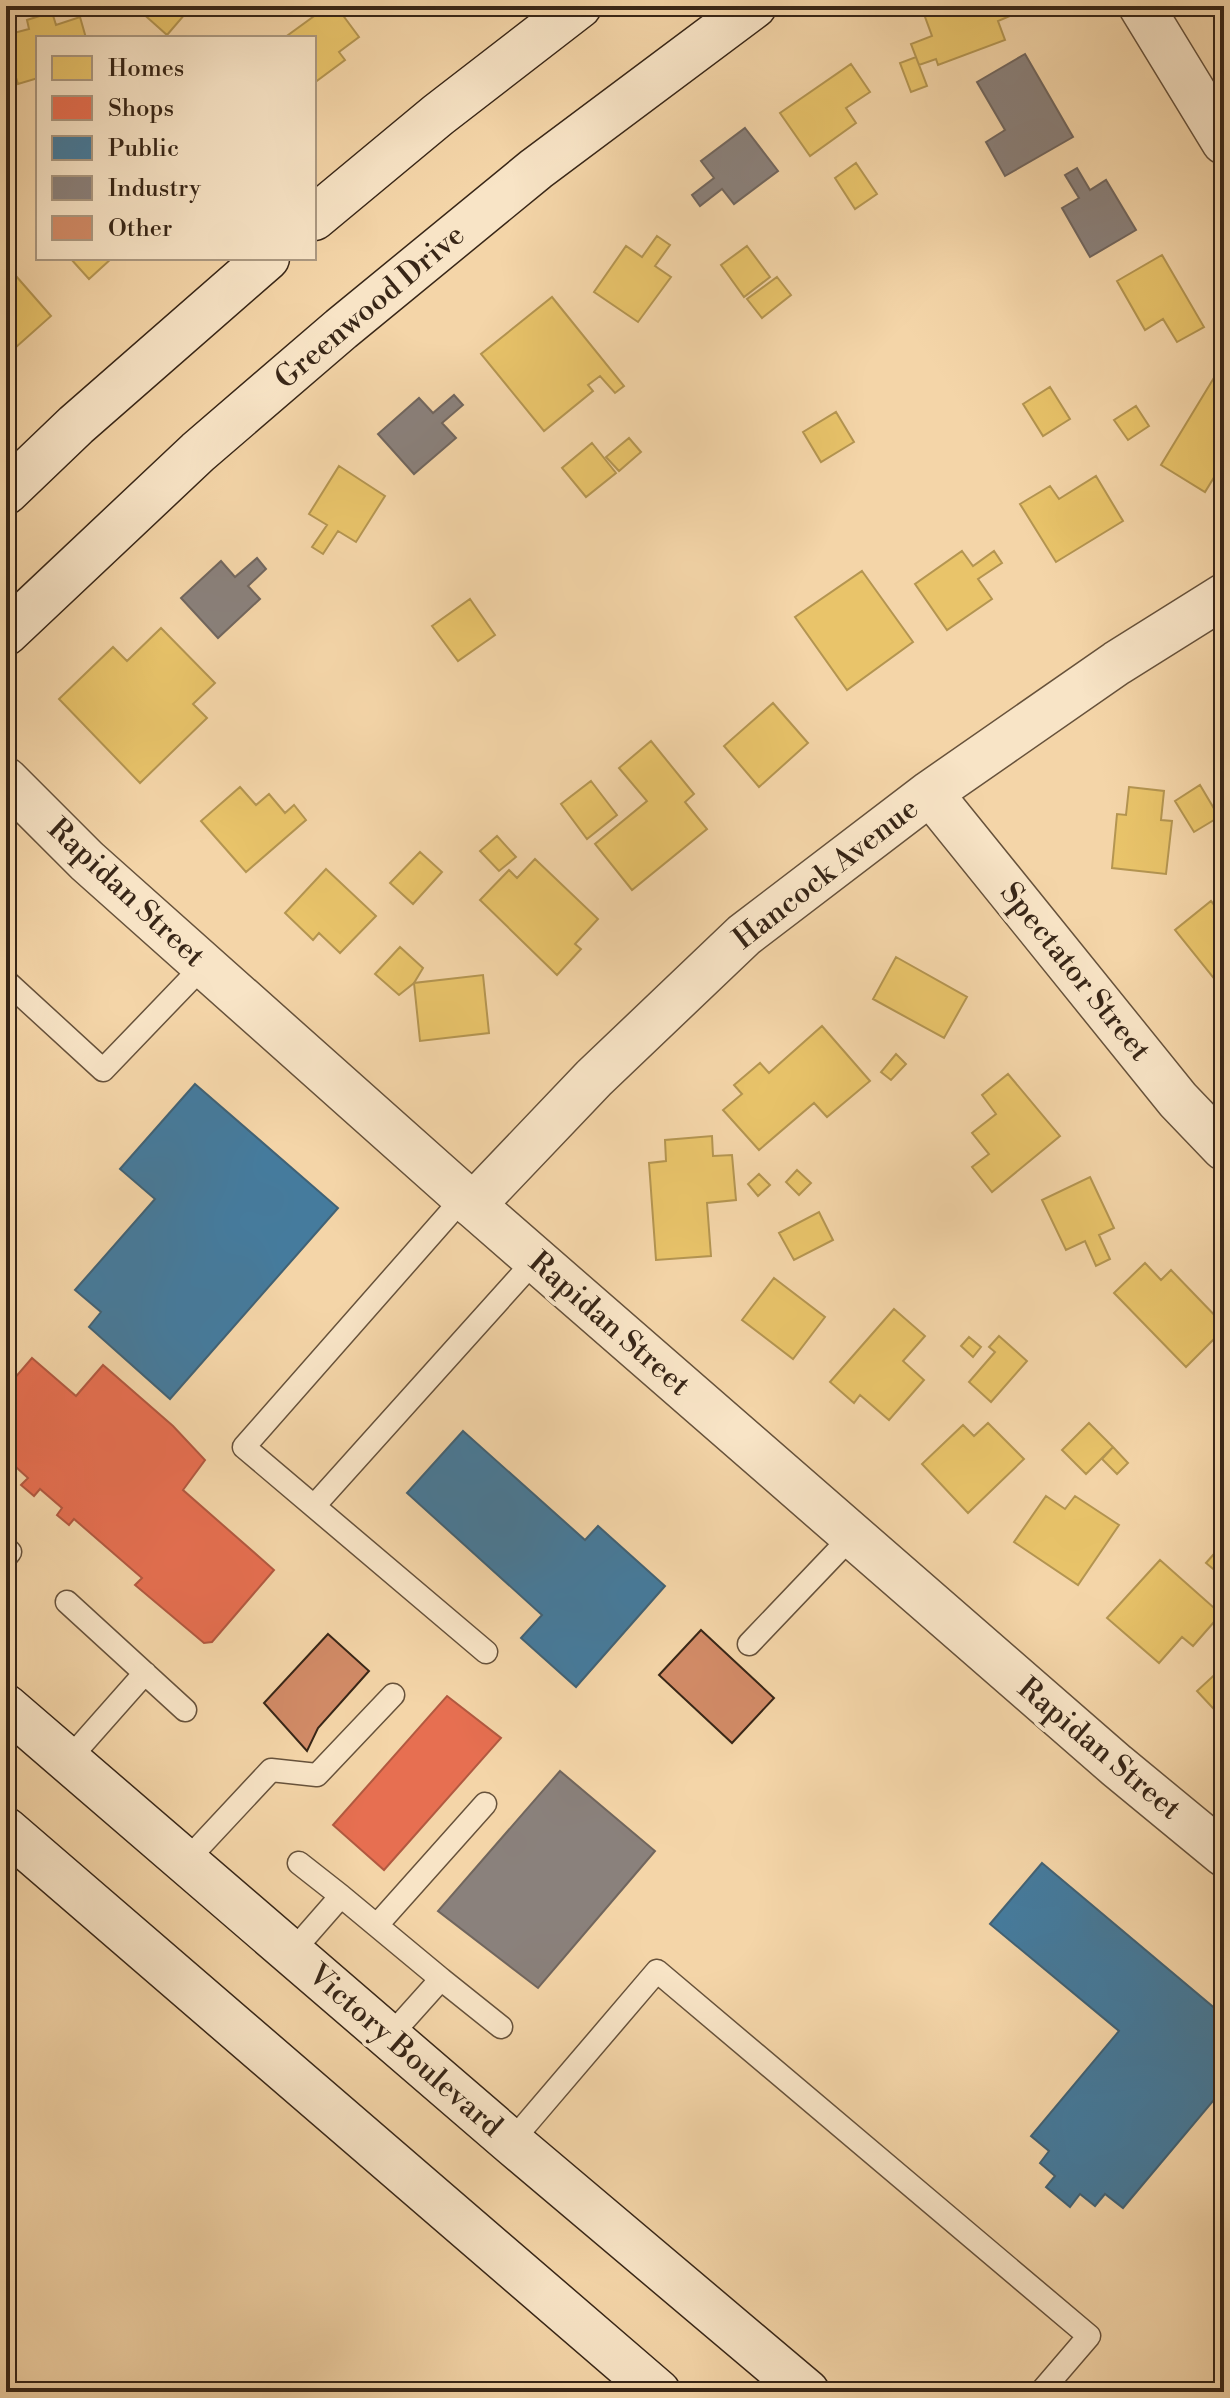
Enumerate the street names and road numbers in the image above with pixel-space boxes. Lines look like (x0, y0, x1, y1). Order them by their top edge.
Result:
street label: Greenwood Drive (267, 216, 473, 398)
street label: Hancock Avenue (726, 790, 926, 958)
street label: Rapidan Street (39, 810, 213, 976)
street label: Spectator Street (991, 875, 1159, 1069)
street label: Rapidan Street (520, 1244, 698, 1405)
street label: Rapidan Street (1010, 1670, 1189, 1829)
street label: Victory Boulevard (299, 1955, 510, 2146)

